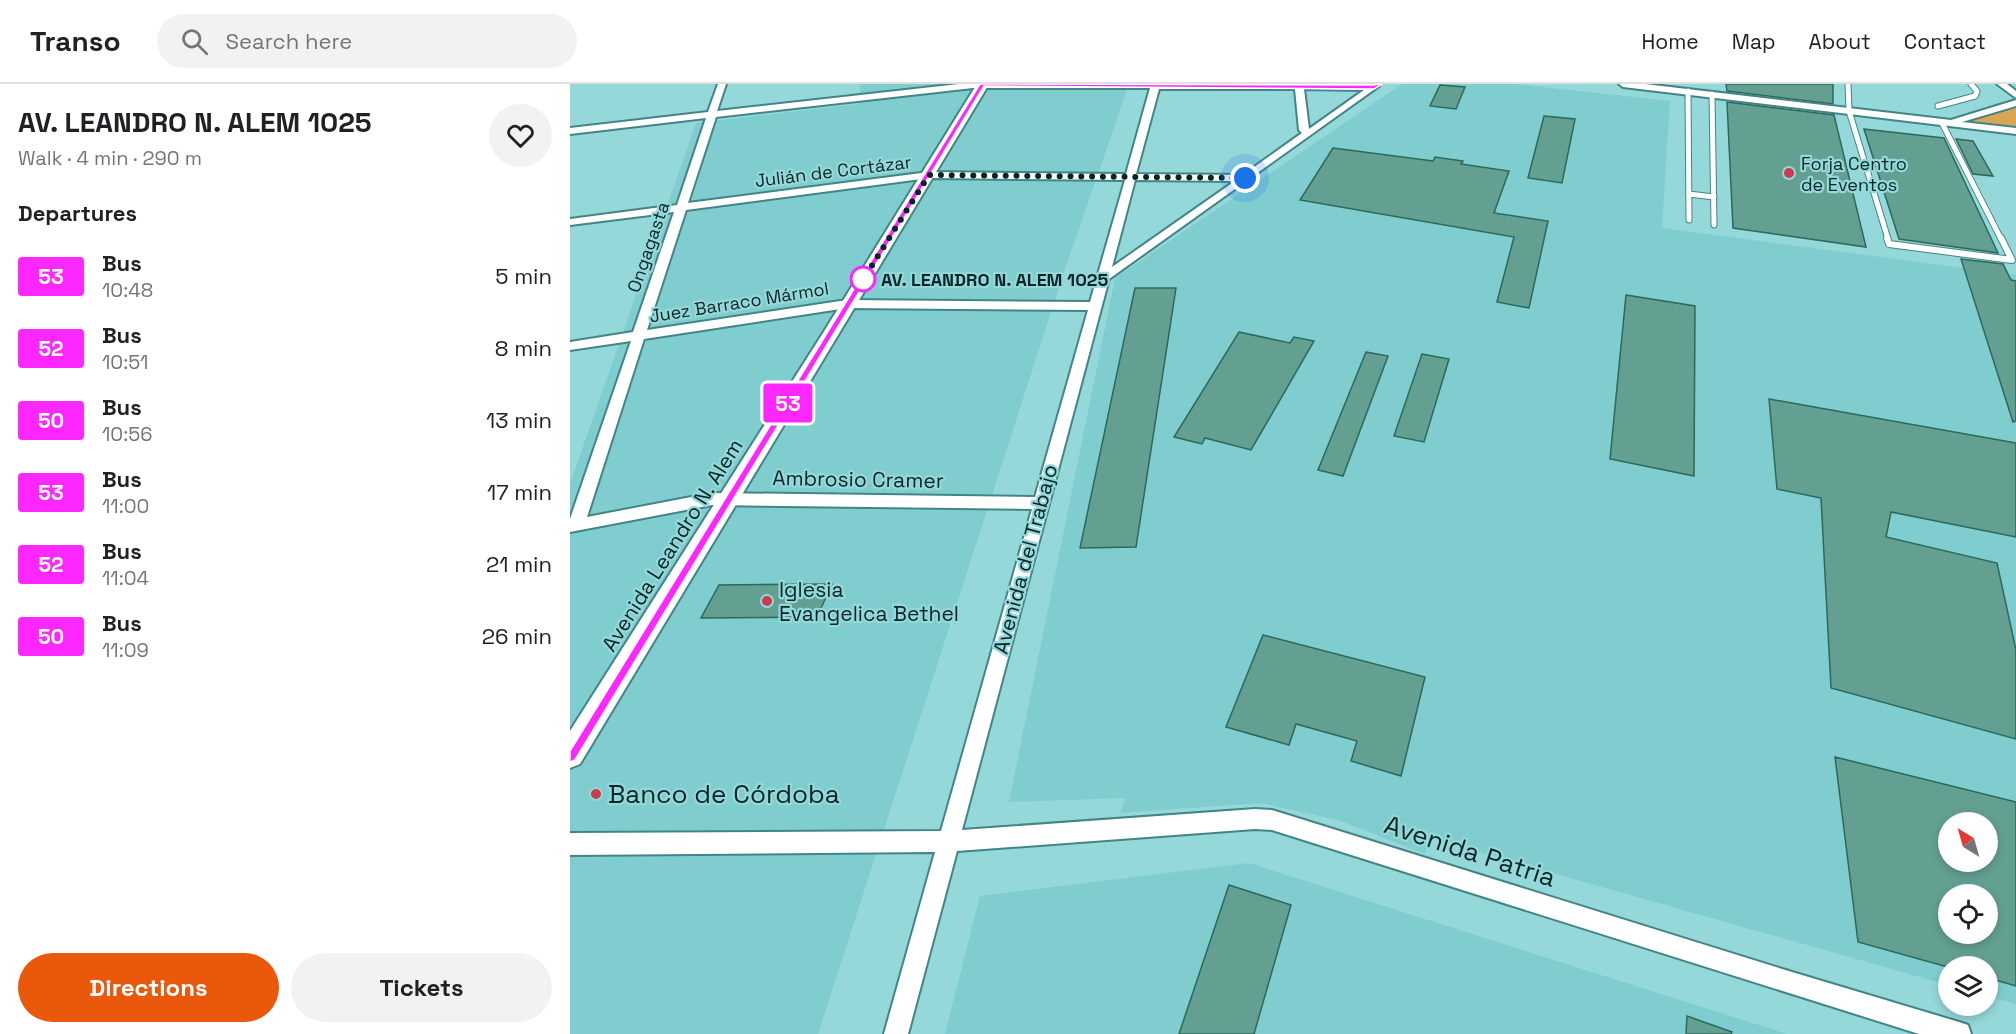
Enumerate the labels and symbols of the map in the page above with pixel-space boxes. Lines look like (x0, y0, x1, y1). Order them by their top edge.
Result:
street label: Julián de Cortázar (753, 150, 913, 192)
place label: Forja Centro de Eventos (1801, 152, 1907, 196)
your location (1230, 163, 1260, 193)
marker: Forja Centro de Eventos (1782, 166, 1796, 180)
street label: Ongagasta (622, 199, 674, 295)
marker: AV. LEANDRO N. ALEM 1025 (850, 266, 876, 292)
place label: AV. LEANDRO N. ALEM 1025 (881, 268, 1109, 291)
street label: Juez Barraco Mármol (648, 276, 830, 328)
line badge: 53 (761, 384, 815, 422)
street label: Avenida Leandro N. Alem (595, 434, 749, 656)
street label: Avenida del Trabajo (987, 461, 1063, 657)
street label: Ambrosio Cramer (772, 464, 944, 494)
place label: Iglesia Evangelica Bethel (779, 576, 959, 627)
marker: Iglesia Evangelica Bethel (760, 594, 774, 608)
place label: Banco de Córdoba (608, 777, 840, 811)
marker: Banco de Córdoba (589, 787, 603, 801)
street label: Avenida Patria (1380, 807, 1560, 895)
north arrow (1938, 812, 1998, 872)

